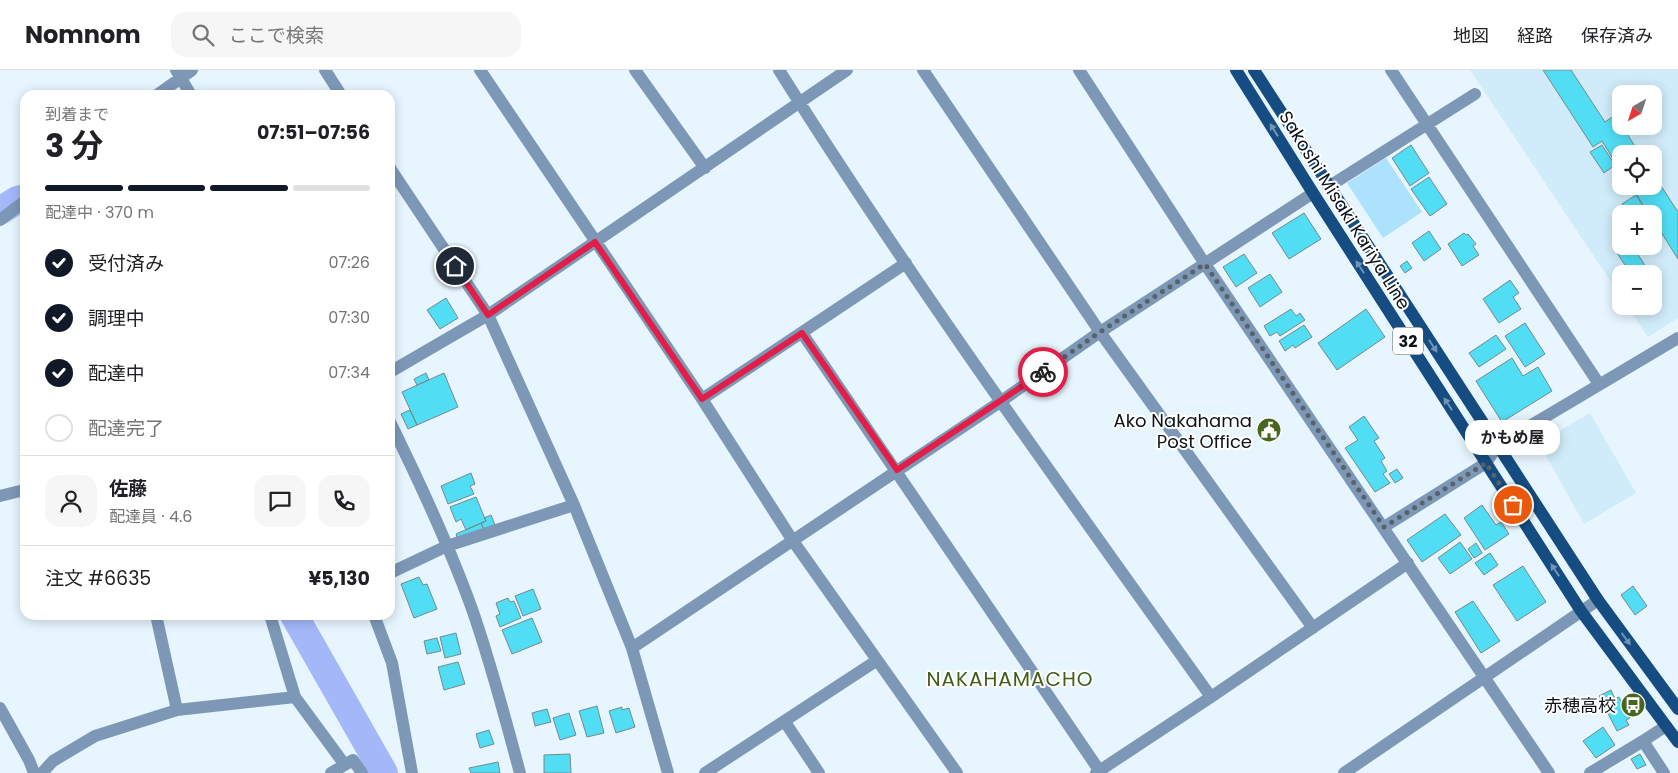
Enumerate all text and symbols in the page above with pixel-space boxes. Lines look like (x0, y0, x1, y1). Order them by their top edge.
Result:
search box (171, 12, 521, 57)
text: Nomnom (25, 18, 141, 51)
icon: search (189, 21, 217, 49)
text: ここで検索 (229, 22, 324, 49)
text: 地図 (1453, 23, 1489, 48)
text: 経路 (1517, 23, 1553, 48)
text: 保存済み (1581, 23, 1653, 48)
north arrow (1612, 85, 1662, 135)
map controls (1612, 85, 1662, 315)
text: 到着まで (45, 103, 109, 126)
street label: Sakoshi Misaki Kariya Line (1274, 106, 1416, 314)
text: 07:51–07:56 (257, 119, 370, 146)
text: 3 分 (45, 123, 103, 168)
one-way arrow (1269, 123, 1278, 137)
button: locate (1612, 145, 1662, 195)
text: 配達中 · 370 m (45, 201, 154, 224)
button: + (1612, 205, 1662, 255)
pin (434, 245, 476, 287)
icon: check (45, 249, 73, 277)
text: 受付済み (88, 250, 164, 277)
text: 07:26 (328, 251, 370, 274)
icon: home (441, 252, 469, 280)
one-way arrow (1356, 261, 1365, 274)
button: − (1612, 265, 1662, 315)
icon: check (45, 304, 73, 332)
text: 調理中 (88, 305, 145, 332)
text: 07:30 (328, 306, 370, 329)
road number: 32 (1393, 328, 1423, 354)
one-way arrow (1428, 339, 1438, 352)
courier (1018, 347, 1068, 397)
icon: bike (1029, 358, 1057, 386)
icon: check (45, 359, 73, 387)
text: 配達中 (88, 360, 145, 387)
text: 07:34 (328, 361, 370, 384)
one-way arrow (1443, 398, 1453, 411)
place label: Ako Nakahama Post Office (1114, 408, 1252, 454)
text: 配達完了 (88, 415, 164, 442)
public building icon: Ako Nakahama Post Office (1256, 417, 1282, 443)
callout: かもめ屋 (1466, 420, 1560, 455)
text: かもめ屋 (1480, 426, 1545, 449)
button: person (45, 475, 97, 527)
text: 佐藤 (109, 475, 147, 502)
button: chat (254, 475, 306, 527)
button: phone (318, 475, 370, 527)
pin (1492, 484, 1534, 526)
icon: bag (1499, 491, 1527, 519)
text: 配達員 · 4.6 (109, 505, 193, 528)
one-way arrow (1550, 564, 1560, 577)
text: 注文 #6635 (45, 565, 151, 592)
text: ¥5,130 (308, 565, 370, 592)
one-way arrow (1621, 632, 1632, 645)
district label: NAKAHAMACHO (926, 665, 1094, 693)
bus stop icon: 赤穂高校 (1620, 692, 1646, 718)
place label: 赤穂高校 (1544, 693, 1616, 718)

